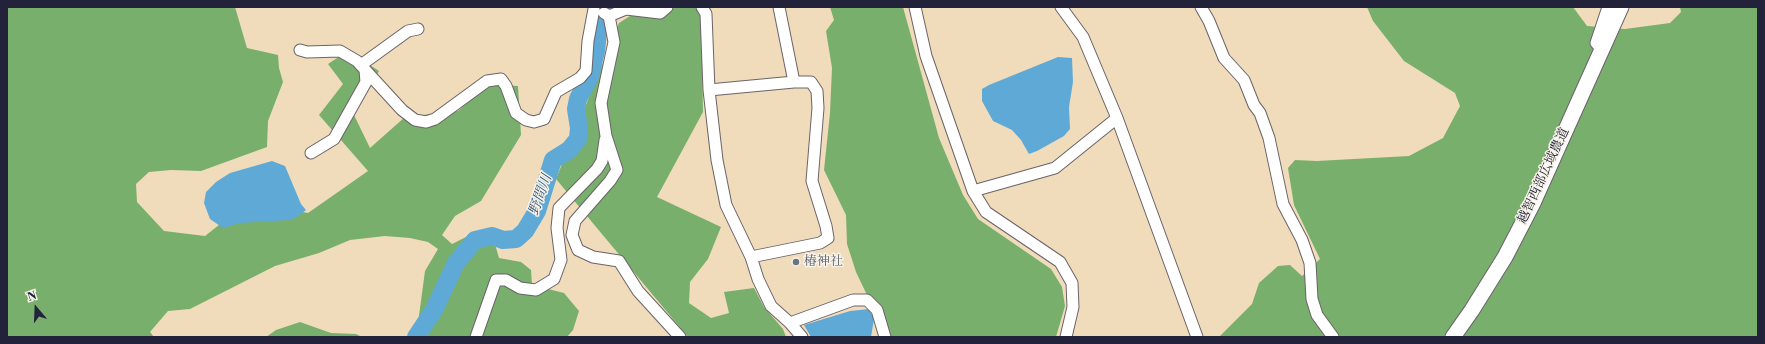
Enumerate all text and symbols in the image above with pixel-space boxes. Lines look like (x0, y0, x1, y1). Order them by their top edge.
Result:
street label: 越智西部広域農道 (1515, 126, 1573, 226)
water label: 野間川 (526, 172, 556, 218)
place label: 椿神社 (804, 254, 843, 270)
marker: 椿神社 (791, 257, 801, 267)
north arrow (16, 288, 56, 328)
text: N (26, 289, 38, 305)

